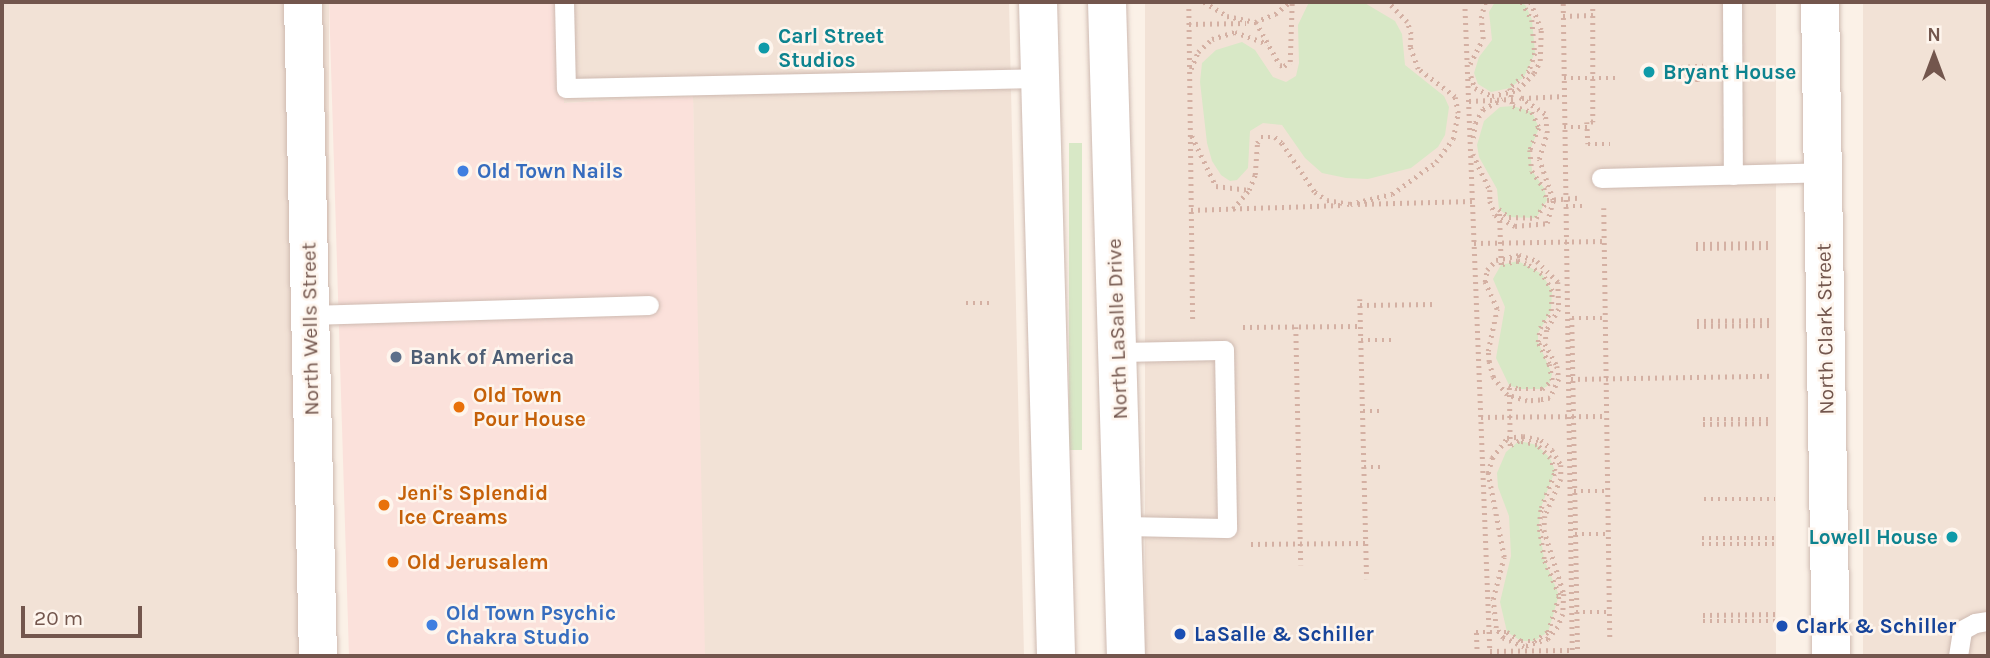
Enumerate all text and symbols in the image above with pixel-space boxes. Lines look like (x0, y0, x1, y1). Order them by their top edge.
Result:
north arrow (1899, 21, 1969, 91)
place label: Carl Street Studios (778, 23, 884, 73)
text: N (1927, 24, 1941, 46)
marker: Carl Street Studios (756, 40, 772, 56)
place label: Bryant House (1663, 59, 1796, 85)
marker: Bryant House (1641, 64, 1657, 80)
place label: Old Town Nails (477, 158, 623, 184)
marker: Old Town Nails (455, 163, 471, 179)
street label: North LaSalle Drive (1101, 238, 1133, 420)
street label: North Wells Street (296, 242, 324, 416)
street label: North Clark Street (1811, 243, 1839, 415)
place label: Bank of America (410, 344, 574, 370)
marker: Bank of America (388, 349, 404, 365)
place label: Old Town Pour House (473, 382, 586, 432)
marker: Old Town Pour House (451, 399, 467, 415)
place label: Jeni's Splendid Ice Creams (398, 480, 548, 530)
marker: Jeni's Splendid Ice Creams (376, 497, 392, 513)
place label: Lowell House (1809, 524, 1938, 550)
marker: Lowell House (1944, 529, 1960, 545)
place label: Old Jerusalem (407, 549, 549, 575)
marker: Old Jerusalem (385, 554, 401, 570)
scale bar (24, 592, 145, 636)
place label: Old Town Psychic Chakra Studio (446, 600, 616, 650)
text: 20 m (34, 606, 83, 630)
place label: Clark & Schiller (1796, 613, 1956, 639)
marker: Old Town Psychic Chakra Studio (424, 617, 440, 633)
marker: Clark & Schiller (1774, 618, 1790, 634)
place label: LaSalle & Schiller (1194, 621, 1374, 647)
marker: LaSalle & Schiller (1172, 626, 1188, 642)

